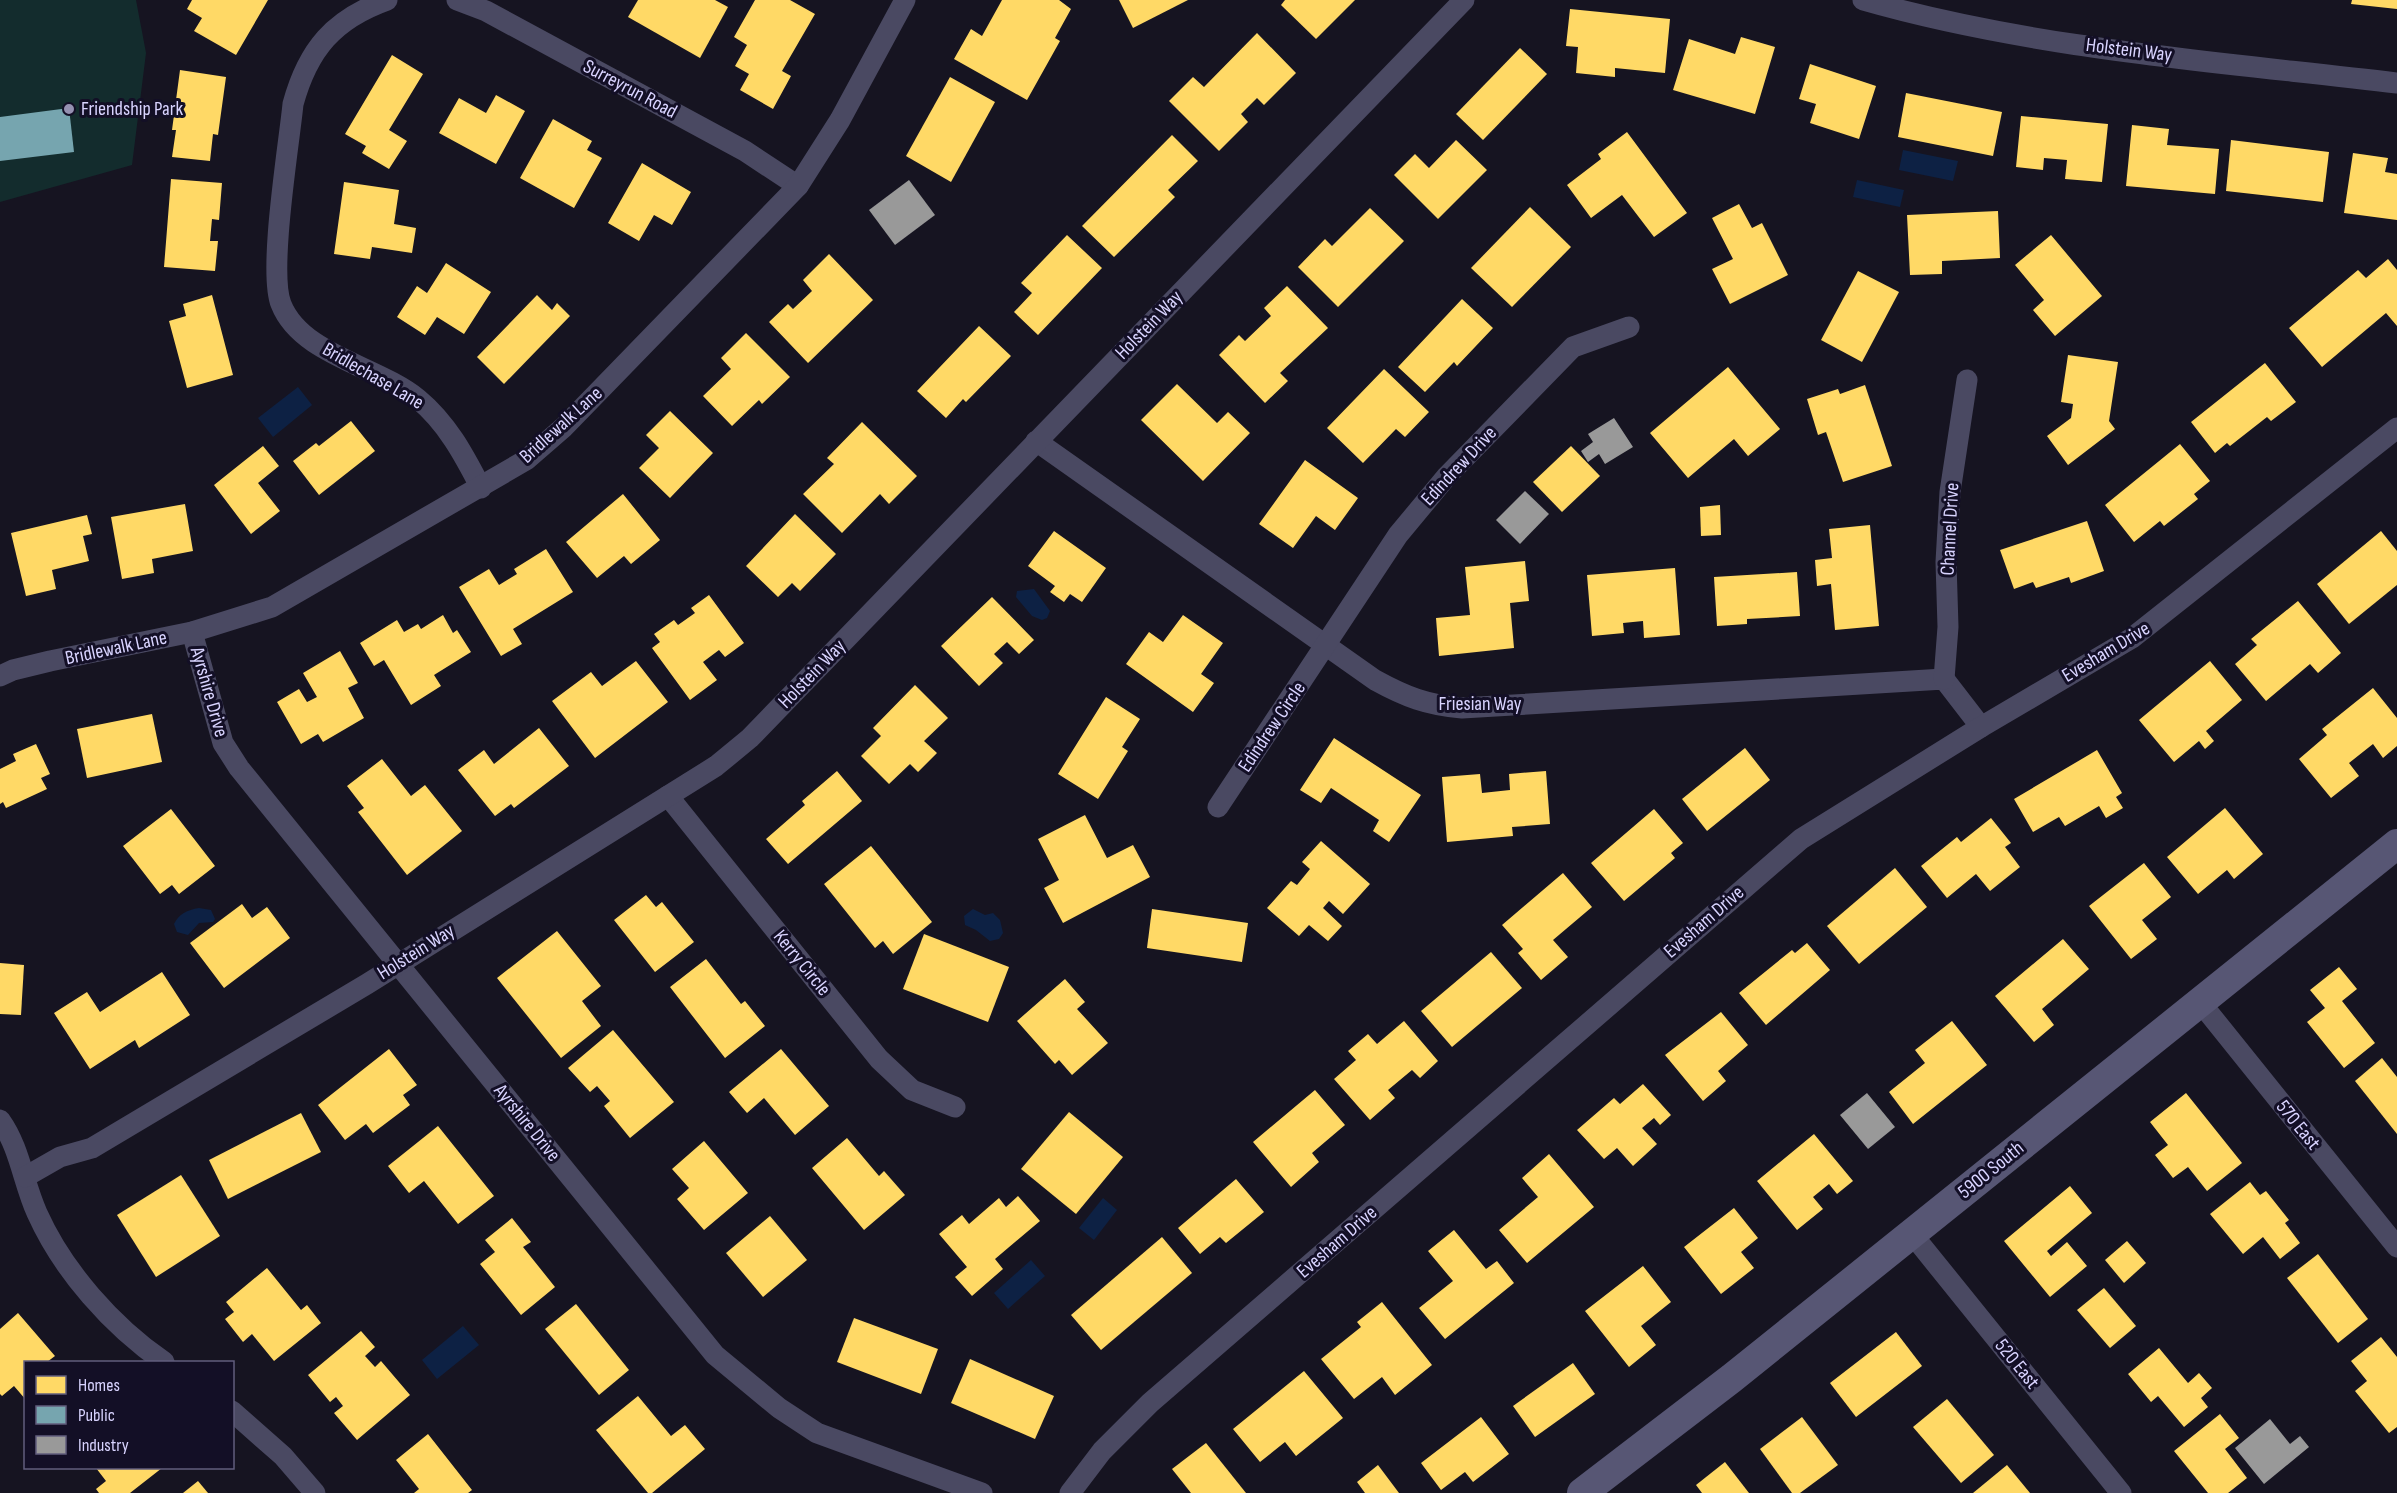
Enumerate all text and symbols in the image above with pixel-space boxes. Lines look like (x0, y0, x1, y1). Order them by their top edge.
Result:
street label: Holstein Way (2085, 33, 2174, 67)
street label: Surreyrun Road (579, 54, 681, 124)
place label: Friendship Park (81, 97, 183, 121)
marker: Friendship Park (62, 102, 76, 116)
street label: Holstein Way (1110, 285, 1188, 364)
street label: Bridlechase Lane (318, 337, 428, 415)
street label: Bridlewalk Lane (515, 382, 607, 468)
street label: Edindrew Drive (1416, 421, 1502, 511)
street label: Channel Drive (1936, 482, 1964, 576)
street label: Evesham Drive (2058, 616, 2154, 688)
street label: Bridlewalk Lane (63, 626, 169, 670)
street label: Holstein Way (773, 634, 851, 713)
street label: Ayrshire Drive (184, 643, 233, 740)
street label: Edindrew Circle (1233, 677, 1311, 777)
street label: Friesian Way (1438, 692, 1522, 716)
street label: Evesham Drive (1659, 881, 1749, 963)
street label: Holstein Way (373, 919, 459, 985)
street label: Kerry Circle (768, 925, 836, 1001)
street label: Ayrshire Drive (488, 1079, 565, 1166)
street label: 570 East (2271, 1095, 2325, 1155)
street label: 5900 South (1953, 1136, 2029, 1204)
street label: Evesham Drive (1292, 1201, 1382, 1283)
street label: 520 East (1990, 1334, 2044, 1394)
legend (24, 1361, 234, 1469)
text: Homes (78, 1375, 120, 1396)
text: Public (78, 1405, 115, 1426)
text: Industry (78, 1435, 129, 1456)

